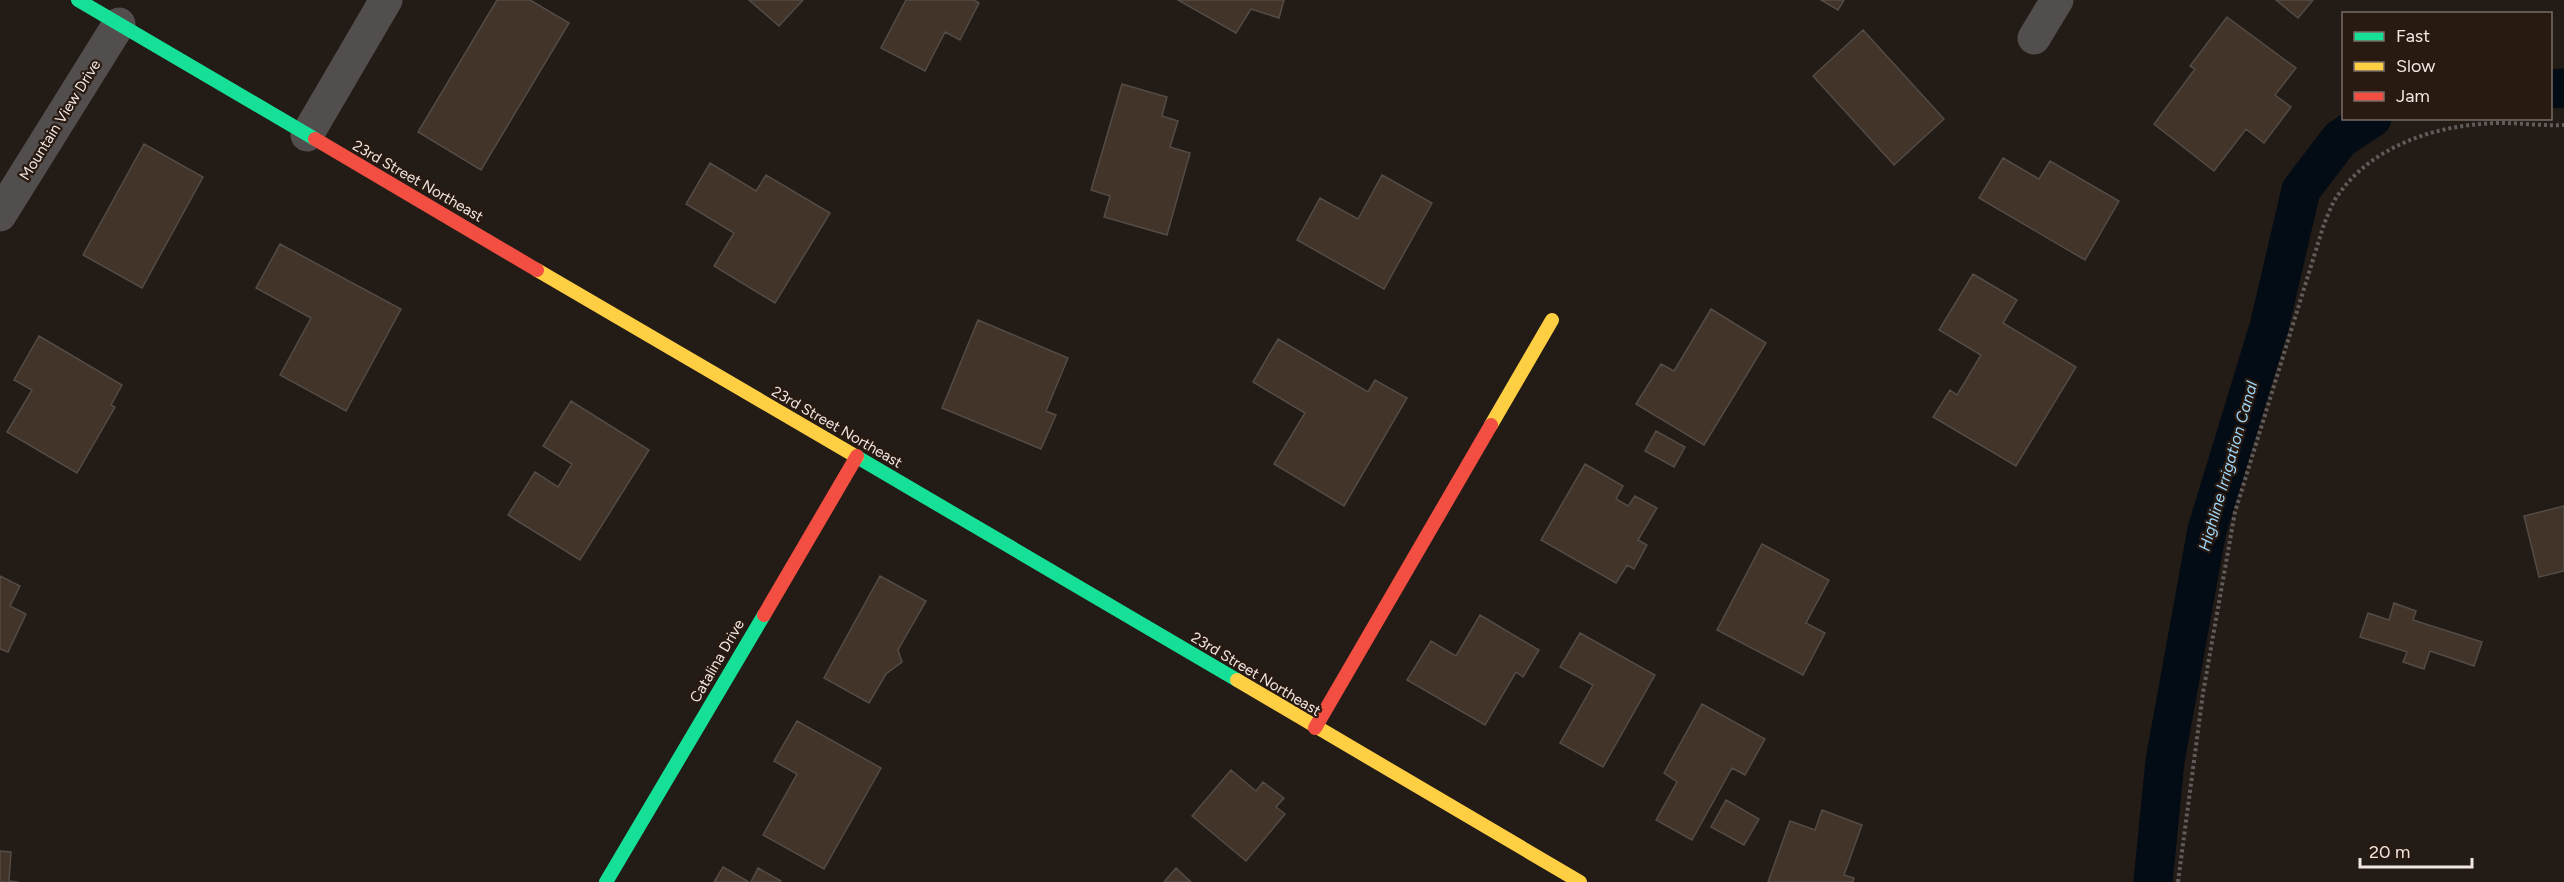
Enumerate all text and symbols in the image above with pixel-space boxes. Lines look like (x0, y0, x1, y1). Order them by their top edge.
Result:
legend (2342, 12, 2552, 120)
text: Fast (2396, 25, 2430, 47)
text: Slow (2396, 55, 2435, 77)
street label: Mountain View Drive (16, 56, 104, 184)
text: Jam (2396, 85, 2430, 107)
street label: 23rd Street Northeast (350, 136, 487, 226)
water label: Highline Irrigation Canal (2195, 379, 2261, 553)
street label: 23rd Street Northeast (769, 382, 906, 472)
street label: Catalina Drive (686, 616, 748, 706)
street label: 23rd Street Northeast (1188, 628, 1324, 720)
scale bar (2360, 831, 2472, 869)
text: 20 m (2369, 841, 2410, 863)

